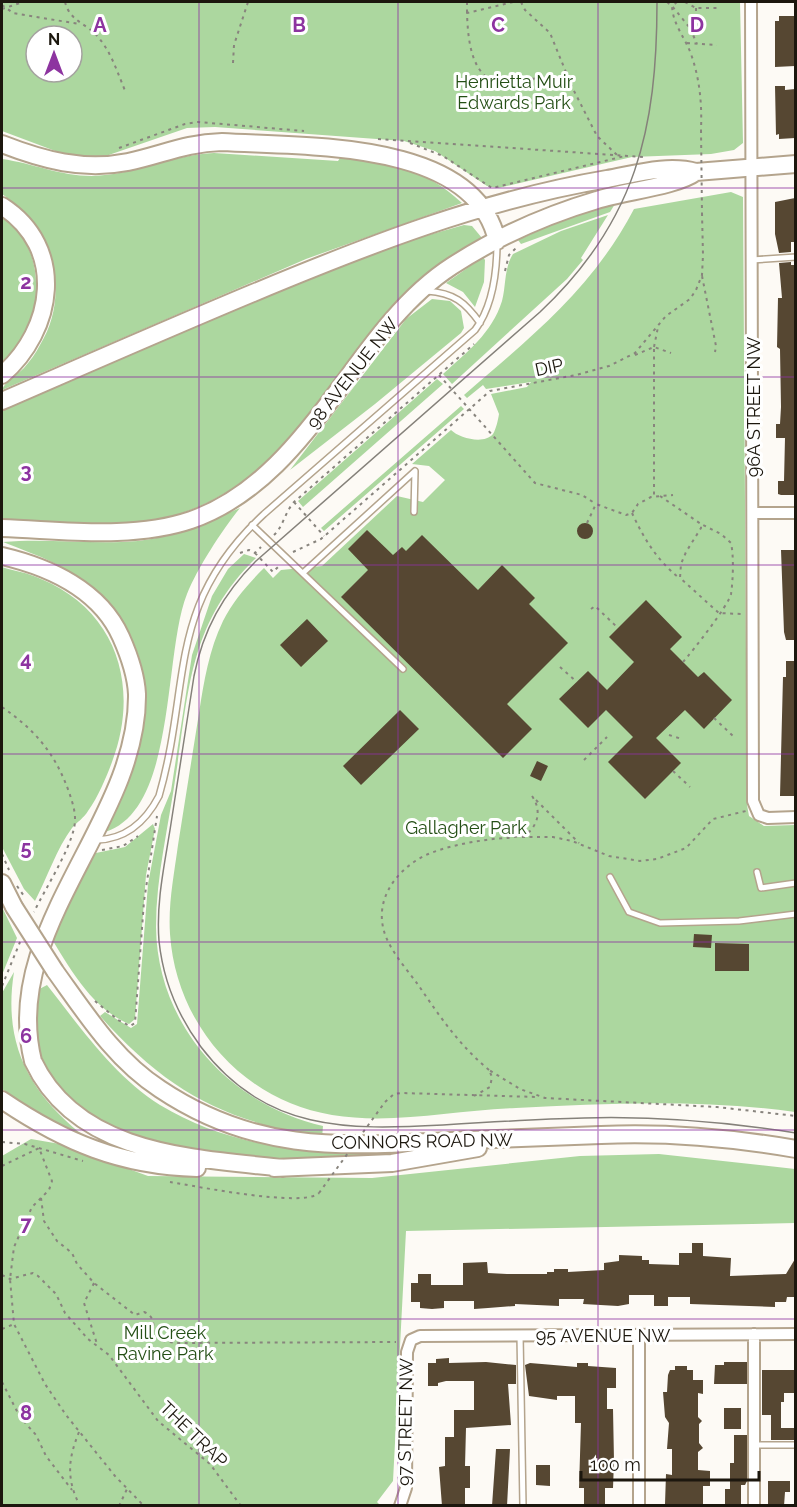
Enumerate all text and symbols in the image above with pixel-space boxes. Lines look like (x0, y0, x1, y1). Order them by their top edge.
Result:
text: A (93, 13, 107, 37)
text: B (292, 13, 306, 37)
text: C (491, 13, 505, 37)
text: D (690, 13, 704, 37)
north arrow (24, 24, 84, 84)
text: N (48, 30, 60, 49)
park label: Henrietta Muir Edwards Park (455, 71, 574, 113)
text: 2 (20, 270, 32, 294)
street label: 98 AVENUE NW (302, 313, 402, 433)
street label: 96A STREET NW (743, 337, 764, 477)
street label: DIP (533, 354, 565, 380)
text: 3 (20, 459, 32, 483)
text: 4 (20, 647, 32, 671)
park label: Gallagher Park (405, 817, 527, 838)
text: 5 (20, 836, 32, 860)
text: 6 (20, 1024, 32, 1048)
street label: CONNORS ROAD NW (331, 1129, 513, 1153)
text: 7 (20, 1212, 32, 1236)
park label: Mill Creek Ravine Park (116, 1322, 214, 1364)
street label: 95 AVENUE NW (536, 1325, 670, 1346)
street label: 97 STREET NW (393, 1358, 417, 1486)
street label: THE TRAP (156, 1397, 232, 1471)
text: 8 (20, 1401, 32, 1425)
scale bar (581, 1444, 760, 1482)
text: 100 m (590, 1454, 641, 1475)

